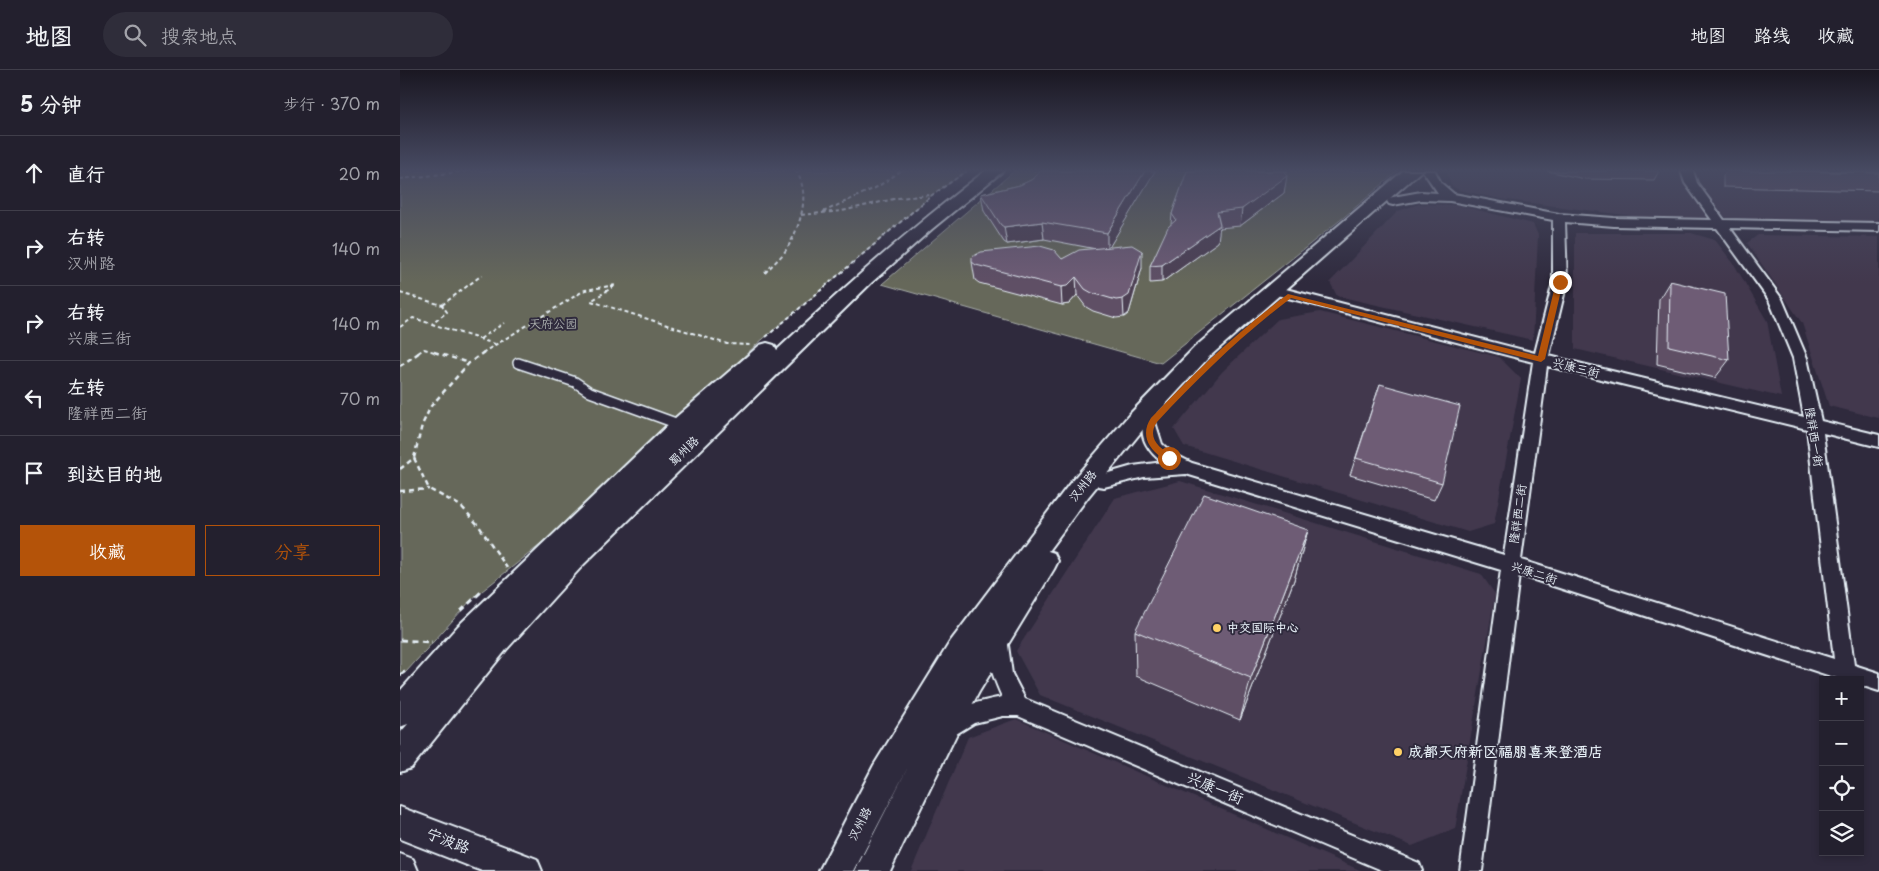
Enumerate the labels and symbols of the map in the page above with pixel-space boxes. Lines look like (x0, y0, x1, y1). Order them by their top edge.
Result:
route end (1549, 271, 1572, 294)
park label: 天府公园 (529, 314, 577, 332)
street label: 兴康三街 (1551, 352, 1602, 382)
street label: 隆祥西一街 (1801, 406, 1829, 468)
street label: 蜀州路 (664, 431, 703, 469)
route start (1158, 447, 1181, 470)
street label: 汉州路 (1064, 466, 1100, 505)
street label: 隆祥西二街 (1504, 483, 1530, 545)
street label: 兴康二街 (1509, 556, 1560, 588)
place label: 中交国际中心 (1227, 618, 1299, 636)
marker: 中交国际中心 (1211, 622, 1223, 634)
place label: 成都天府新区福朋喜来登酒店 (1408, 739, 1603, 762)
marker: 成都天府新区福朋喜来登酒店 (1392, 746, 1404, 758)
street label: 兴康一街 (1183, 764, 1248, 809)
street label: 汉州路 (843, 803, 875, 844)
street label: 宁波路 (423, 821, 474, 858)

